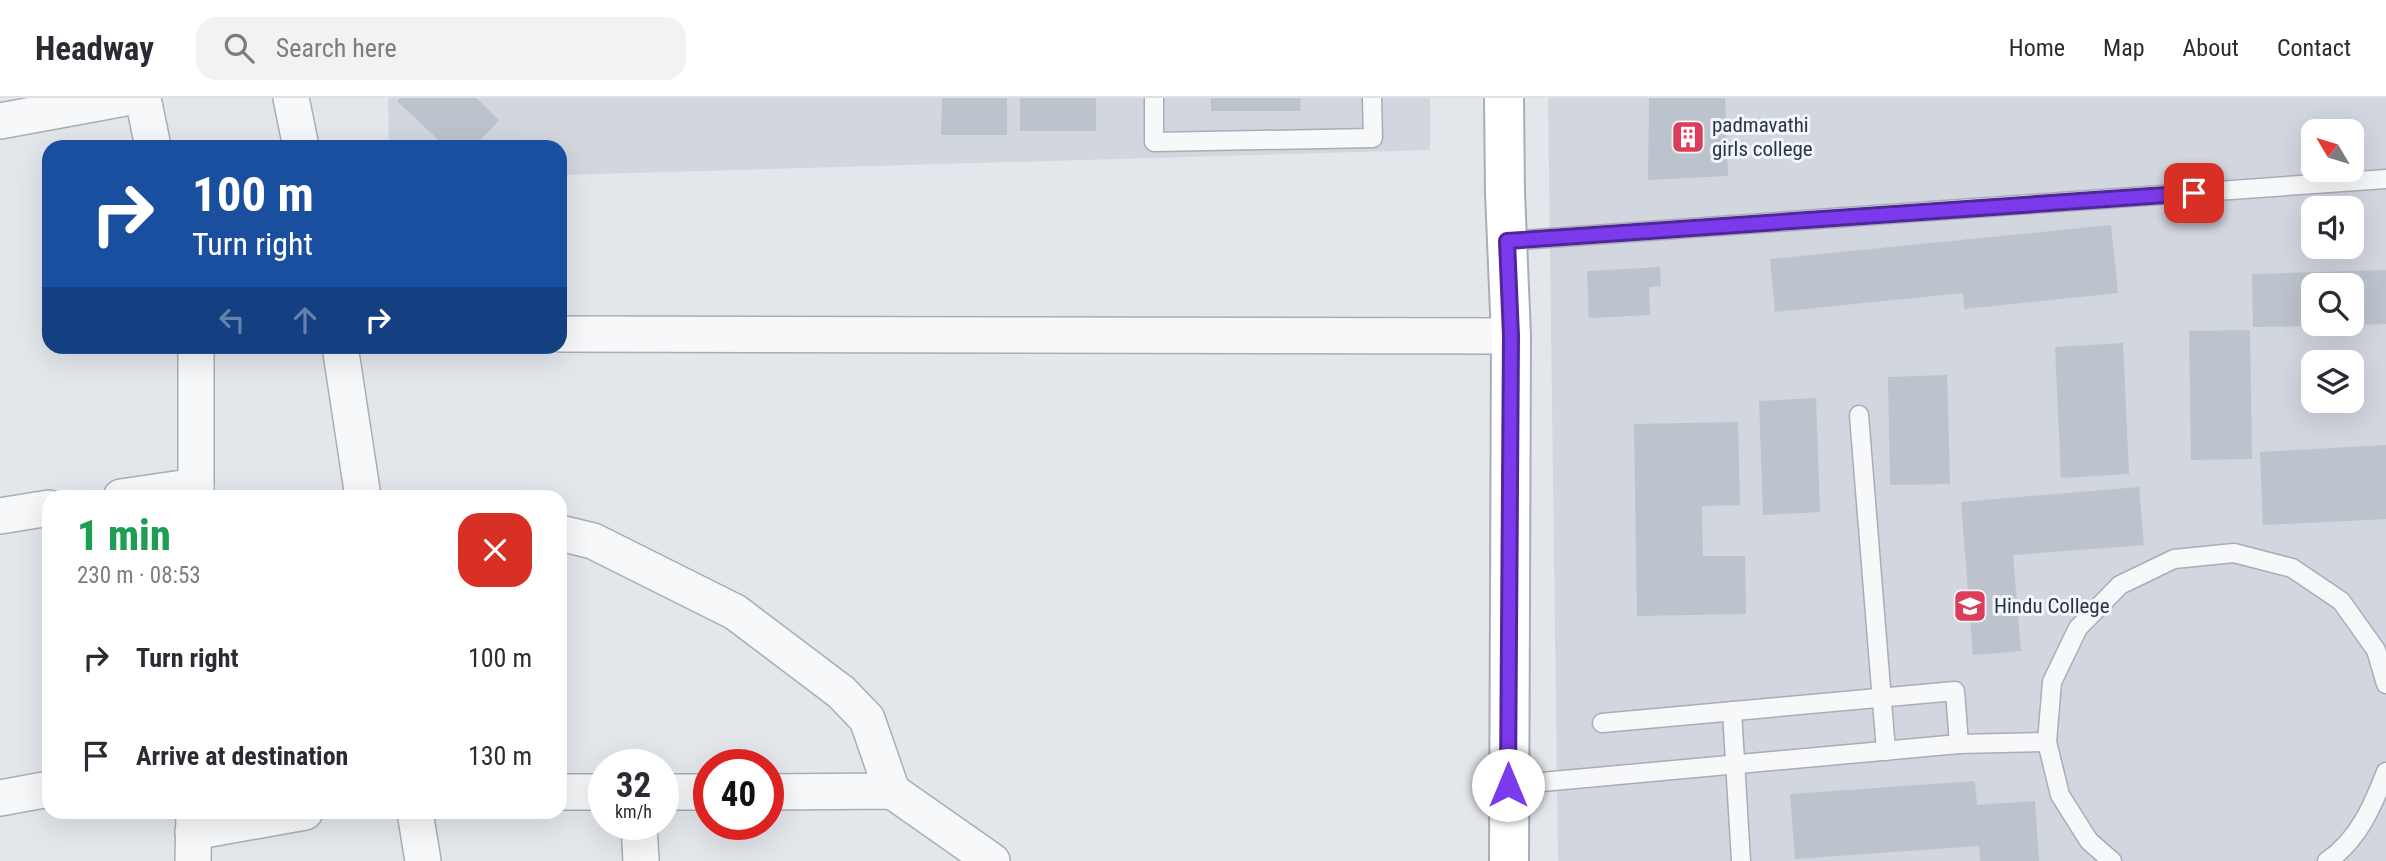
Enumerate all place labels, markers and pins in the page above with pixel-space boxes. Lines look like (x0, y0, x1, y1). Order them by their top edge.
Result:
place label: padmavathi girls college (1712, 113, 1813, 161)
building icon: padmavathi girls college (1669, 118, 1707, 156)
pin (2164, 163, 2224, 223)
school or university icon: Hindu College (1951, 587, 1989, 625)
place label: Hindu College (1994, 594, 2110, 618)

